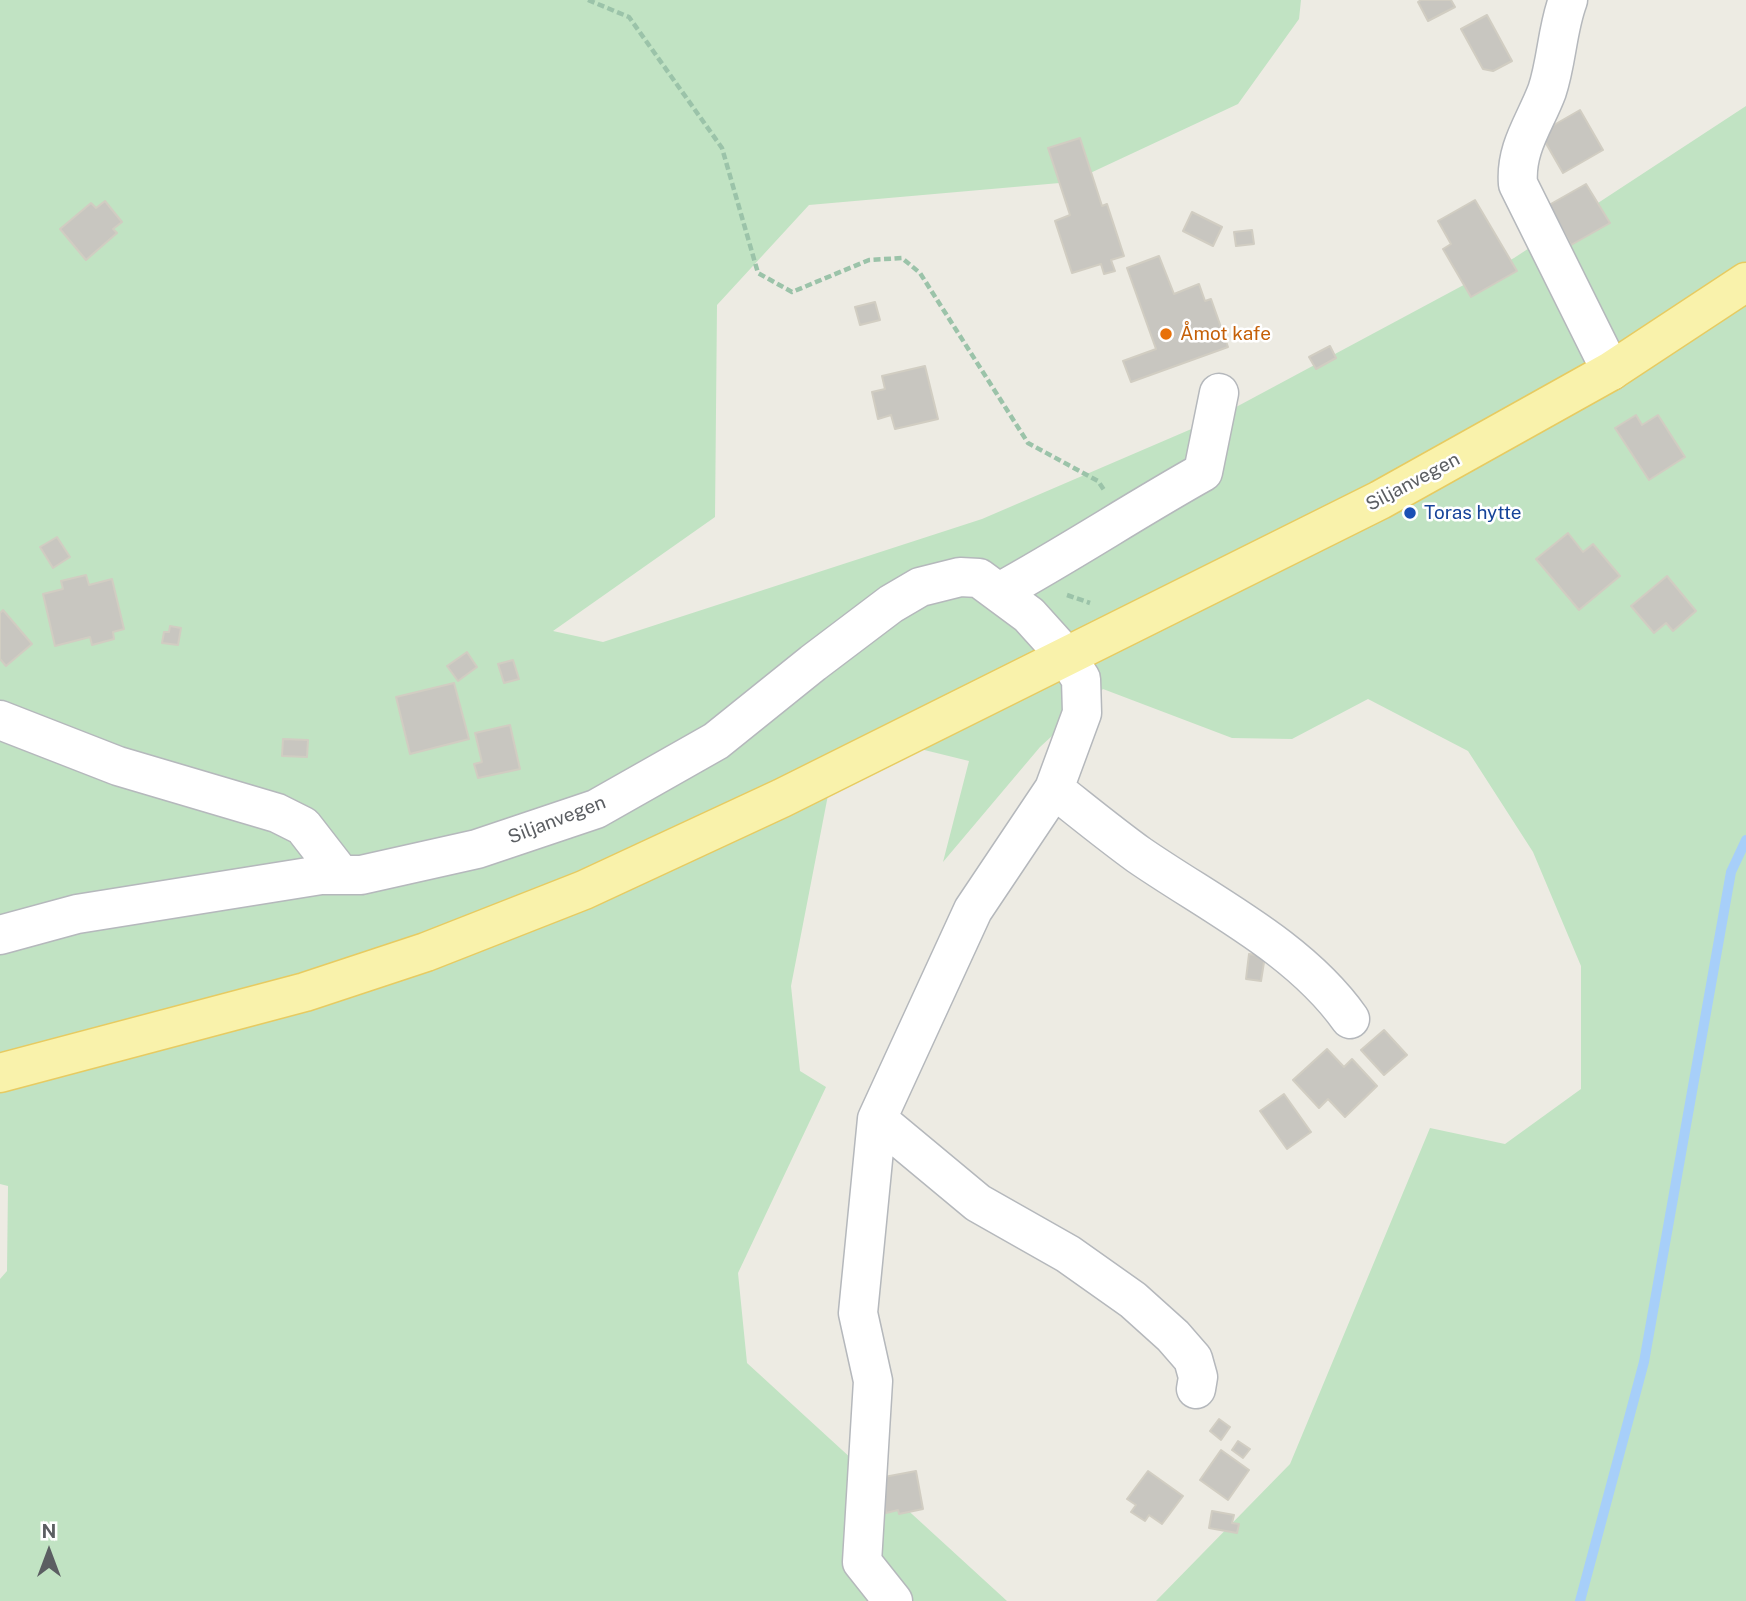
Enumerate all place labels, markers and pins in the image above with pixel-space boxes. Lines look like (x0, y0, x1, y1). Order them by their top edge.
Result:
place label: Åmot kafe (1180, 323, 1271, 345)
marker: Åmot kafe (1158, 326, 1174, 342)
place label: Toras hytte (1424, 502, 1522, 524)
marker: Toras hytte (1402, 505, 1418, 521)

